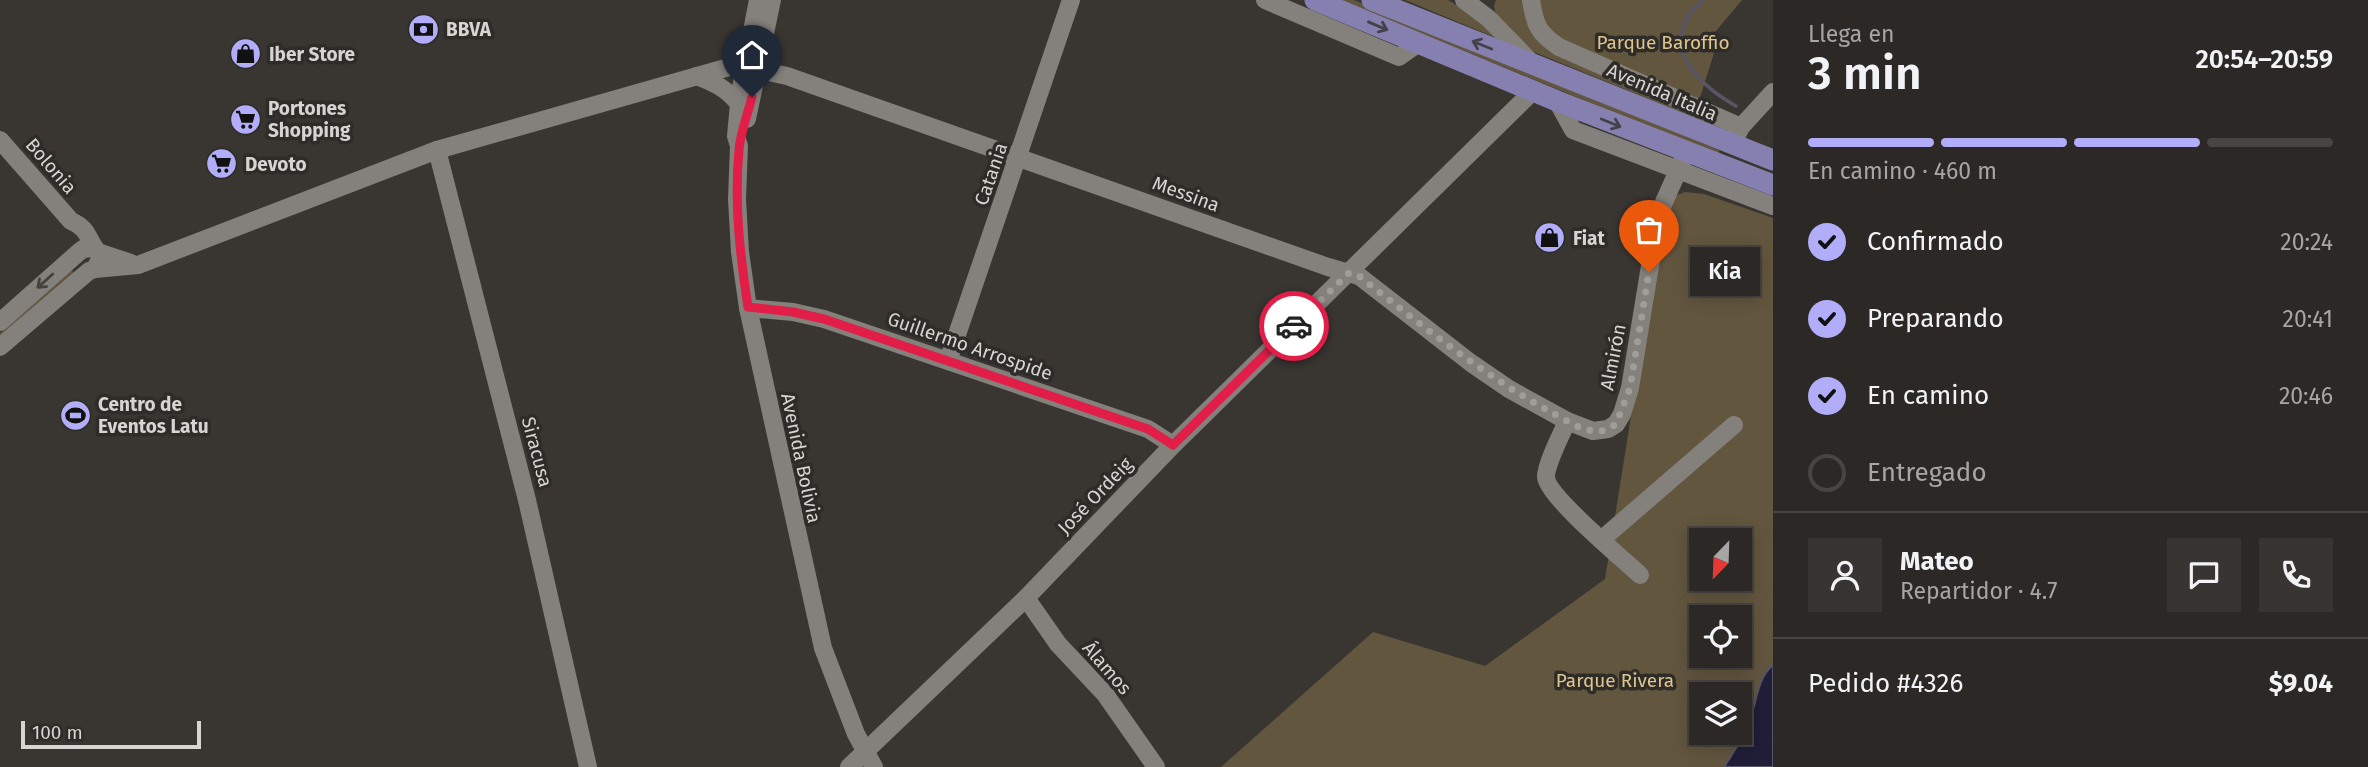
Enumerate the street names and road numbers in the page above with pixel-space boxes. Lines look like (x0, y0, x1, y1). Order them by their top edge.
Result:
street label: Avenida Italia (1603, 58, 1721, 126)
street label: Bolonia (21, 134, 81, 198)
street label: Catania (970, 140, 1012, 208)
street label: Messina (1149, 171, 1223, 217)
street label: Guillermo Arrospide (885, 307, 1055, 385)
street label: Almirón (1595, 322, 1631, 392)
street label: Avenida Bolivia (776, 391, 826, 525)
street label: Siracusa (517, 414, 557, 490)
street label: José Ordeig (1053, 453, 1137, 539)
street label: Álamos (1078, 637, 1136, 699)

